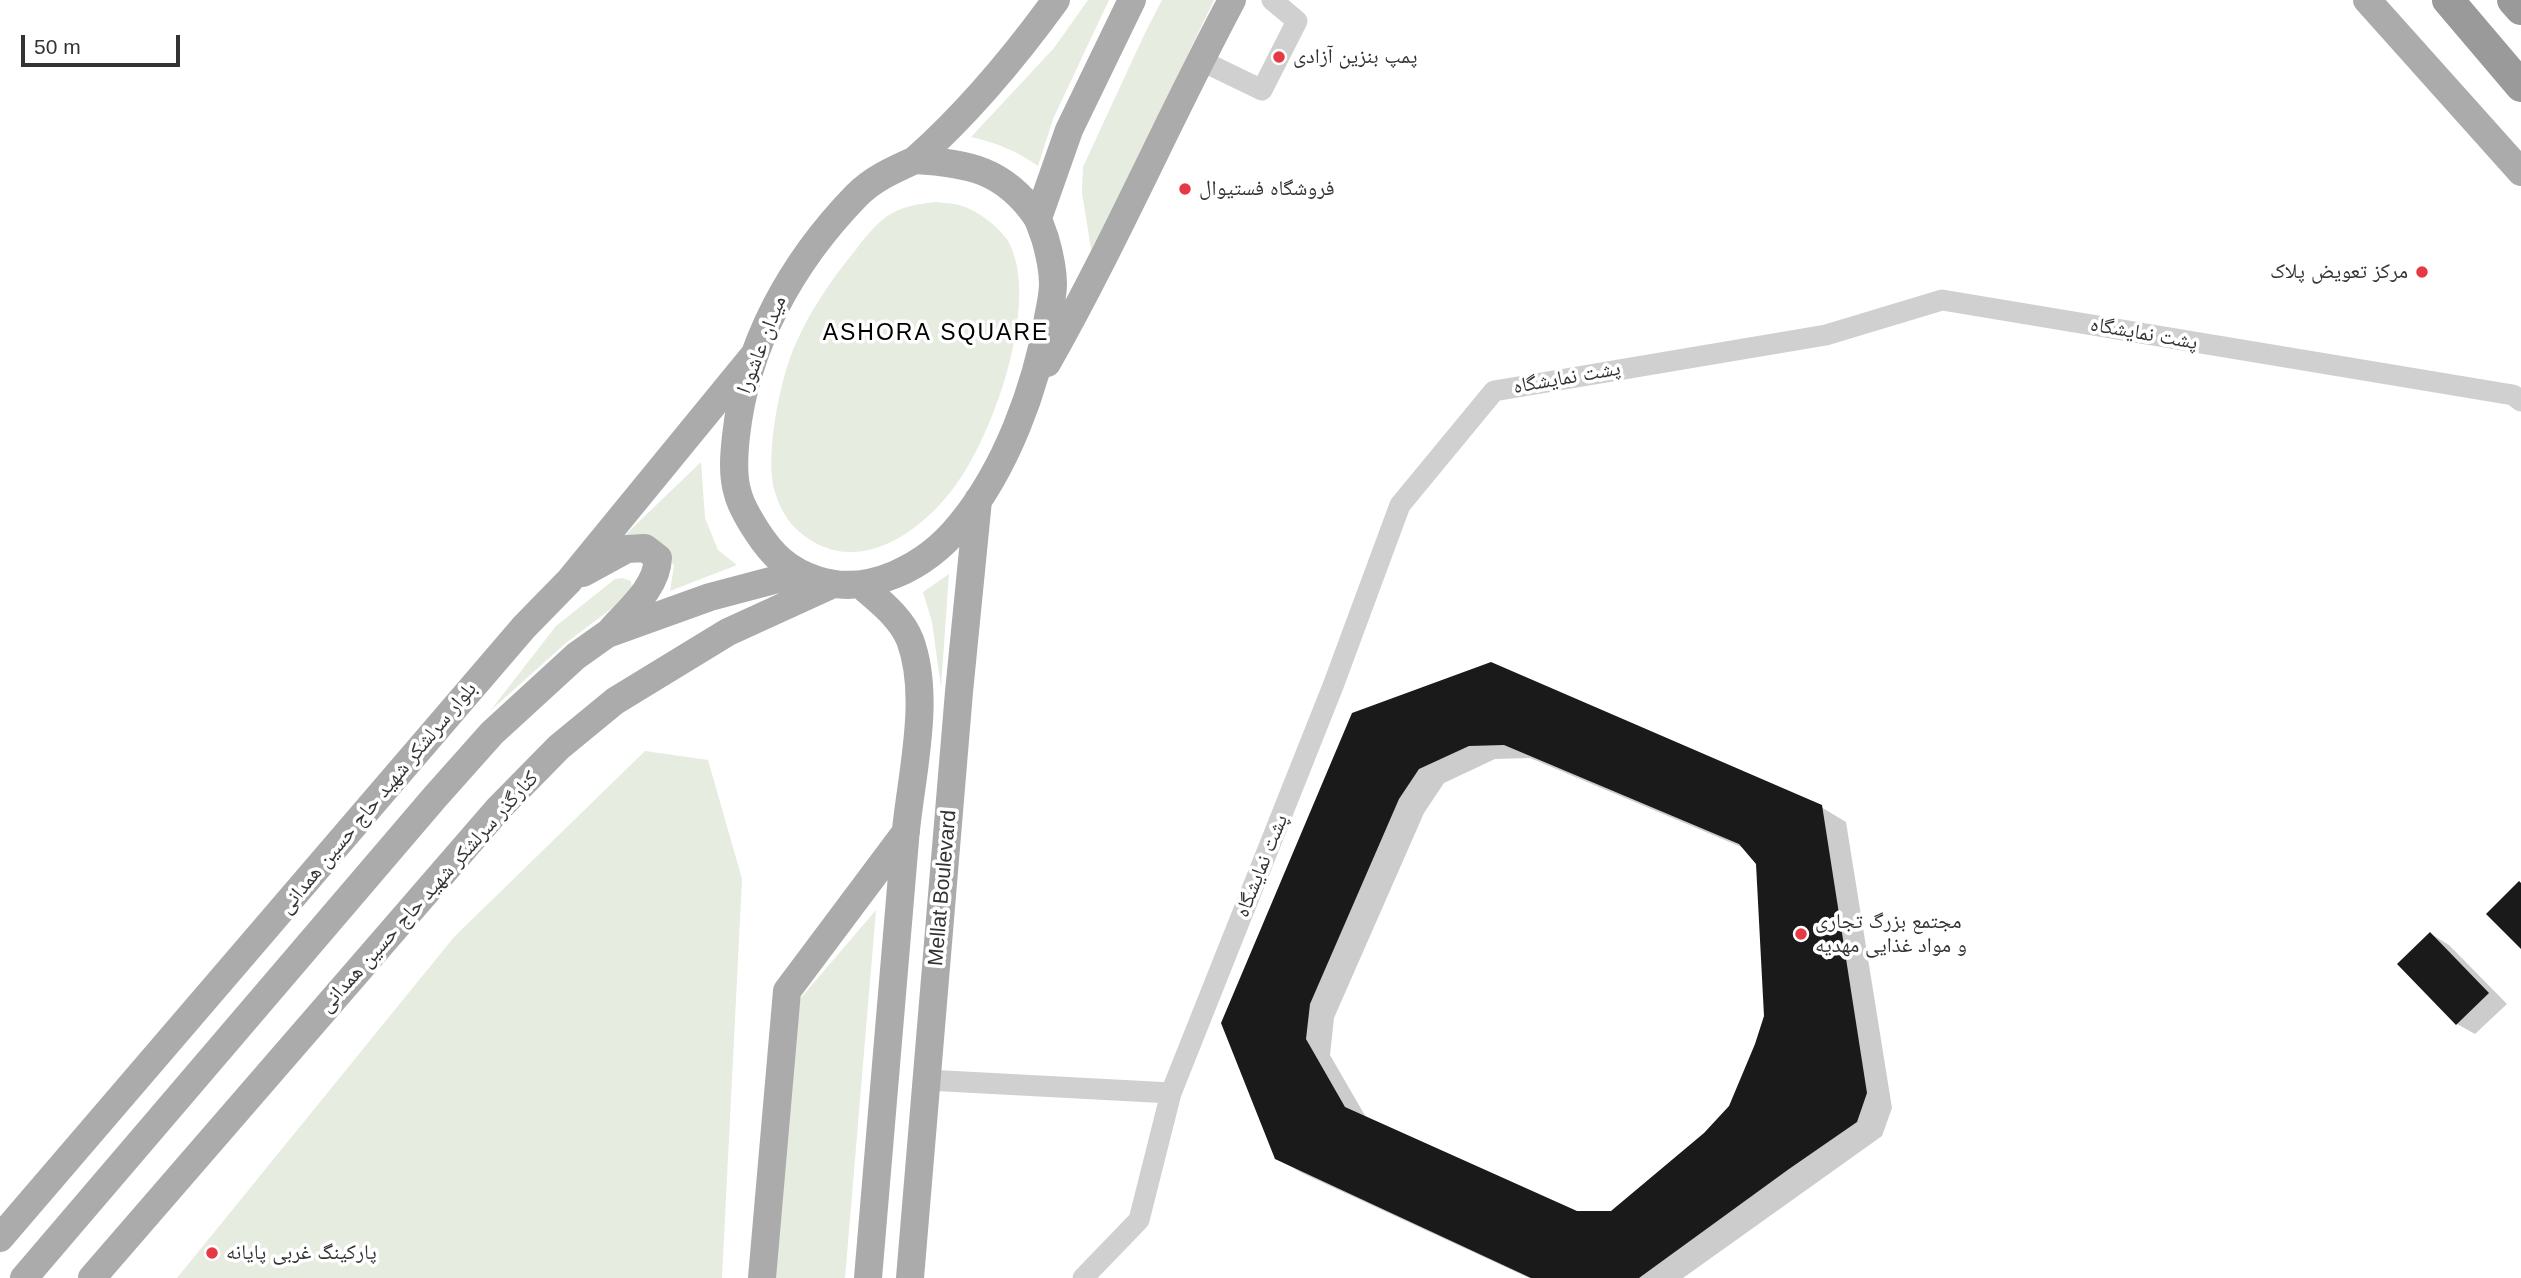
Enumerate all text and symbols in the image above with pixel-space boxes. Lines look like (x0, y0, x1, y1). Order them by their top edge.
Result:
scale bar (24, 21, 184, 65)
text: 50 m (34, 35, 81, 58)
place label: پمپ بنزین آزادی (1293, 44, 1417, 70)
marker: پمپ بنزین آزادی (1271, 49, 1287, 65)
place label: فروشگاه فستیوال (1199, 176, 1334, 202)
marker: فروشگاه فستیوال (1177, 181, 1193, 197)
place label: مرکز تعویض پلاک (2270, 259, 2408, 285)
marker: مرکز تعویض پلاک (2414, 264, 2430, 280)
street label: میدان عاشورا (732, 292, 792, 398)
street label: پشت نمایشگاه (2088, 312, 2200, 356)
district label: ASHORA SQUARE (824, 320, 1048, 348)
street label: پشت نمایشگاه (1511, 356, 1623, 400)
street label: بلوار سرلشکر شهید حاج حسین همدانی (274, 677, 482, 919)
street label: کنارگذر سرلشکر شهید حاج حسین همدانی (314, 766, 544, 1018)
street label: Mellat Boulevard (924, 809, 962, 967)
street label: پشت نمایشگاه (1230, 811, 1294, 921)
place label: مجتمع بزرگ تجاری و مواد غذایی مهدیه (1815, 909, 1967, 959)
marker: مجتمع بزرگ تجاری و مواد غذایی مهدیه (1793, 926, 1809, 942)
place label: پارکینگ غربی پایانه (226, 1240, 377, 1266)
marker: پارکینگ غربی پایانه (204, 1245, 220, 1261)

